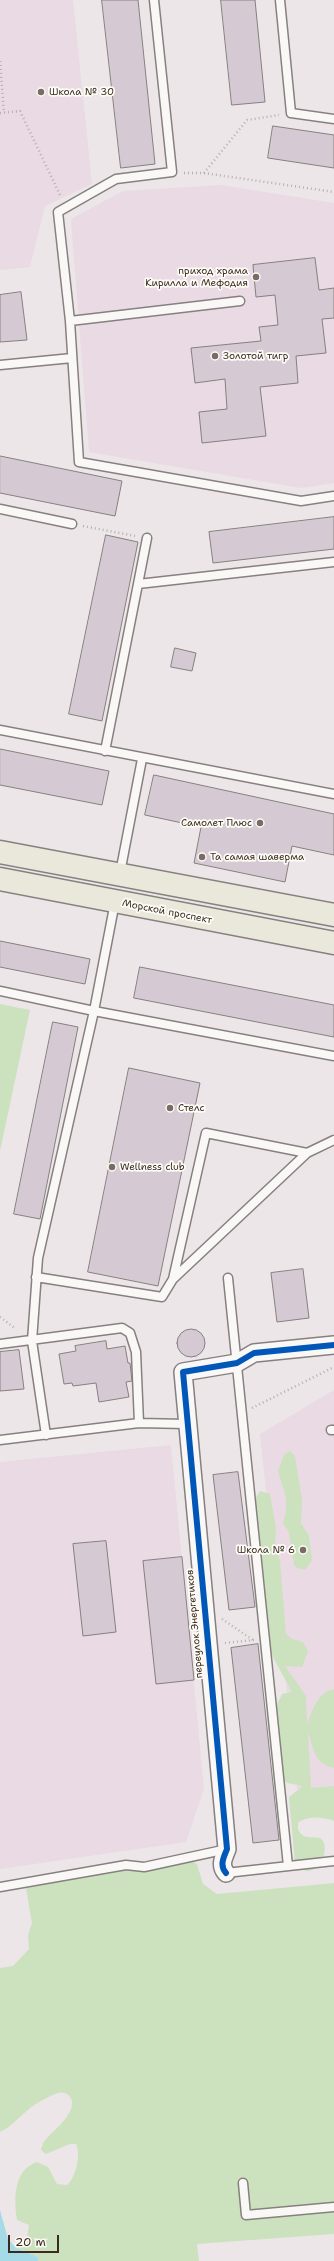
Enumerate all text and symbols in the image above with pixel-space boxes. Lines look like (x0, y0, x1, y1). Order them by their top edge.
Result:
place label: Школа № 30 (49, 86, 114, 98)
marker: Школа № 30 (36, 87, 46, 97)
place label: приход храма Кирилла и Мефодия (145, 265, 248, 288)
marker: приход храма Кирилла и Мефодия (251, 272, 261, 282)
place label: Золотой тигр (223, 350, 288, 362)
marker: Золотой тигр (210, 351, 220, 361)
place label: Самолет Плюс (181, 817, 252, 829)
marker: Самолет Плюс (255, 818, 265, 828)
place label: Та самая шаверма (210, 851, 304, 863)
marker: Та самая шаверма (197, 852, 207, 862)
street label: Морской проспект (121, 897, 213, 927)
place label: Стелс (178, 1102, 204, 1114)
marker: Стелс (165, 1103, 175, 1113)
place label: Wellness club (120, 1161, 185, 1173)
marker: Wellness club (107, 1162, 117, 1172)
place label: Школа № 6 (237, 1544, 295, 1556)
marker: Школа № 6 (298, 1545, 308, 1555)
street label: переулок Энергетиков (184, 1569, 206, 1679)
scale bar (10, 2227, 61, 2253)
text: 20 m (15, 2234, 46, 2250)

